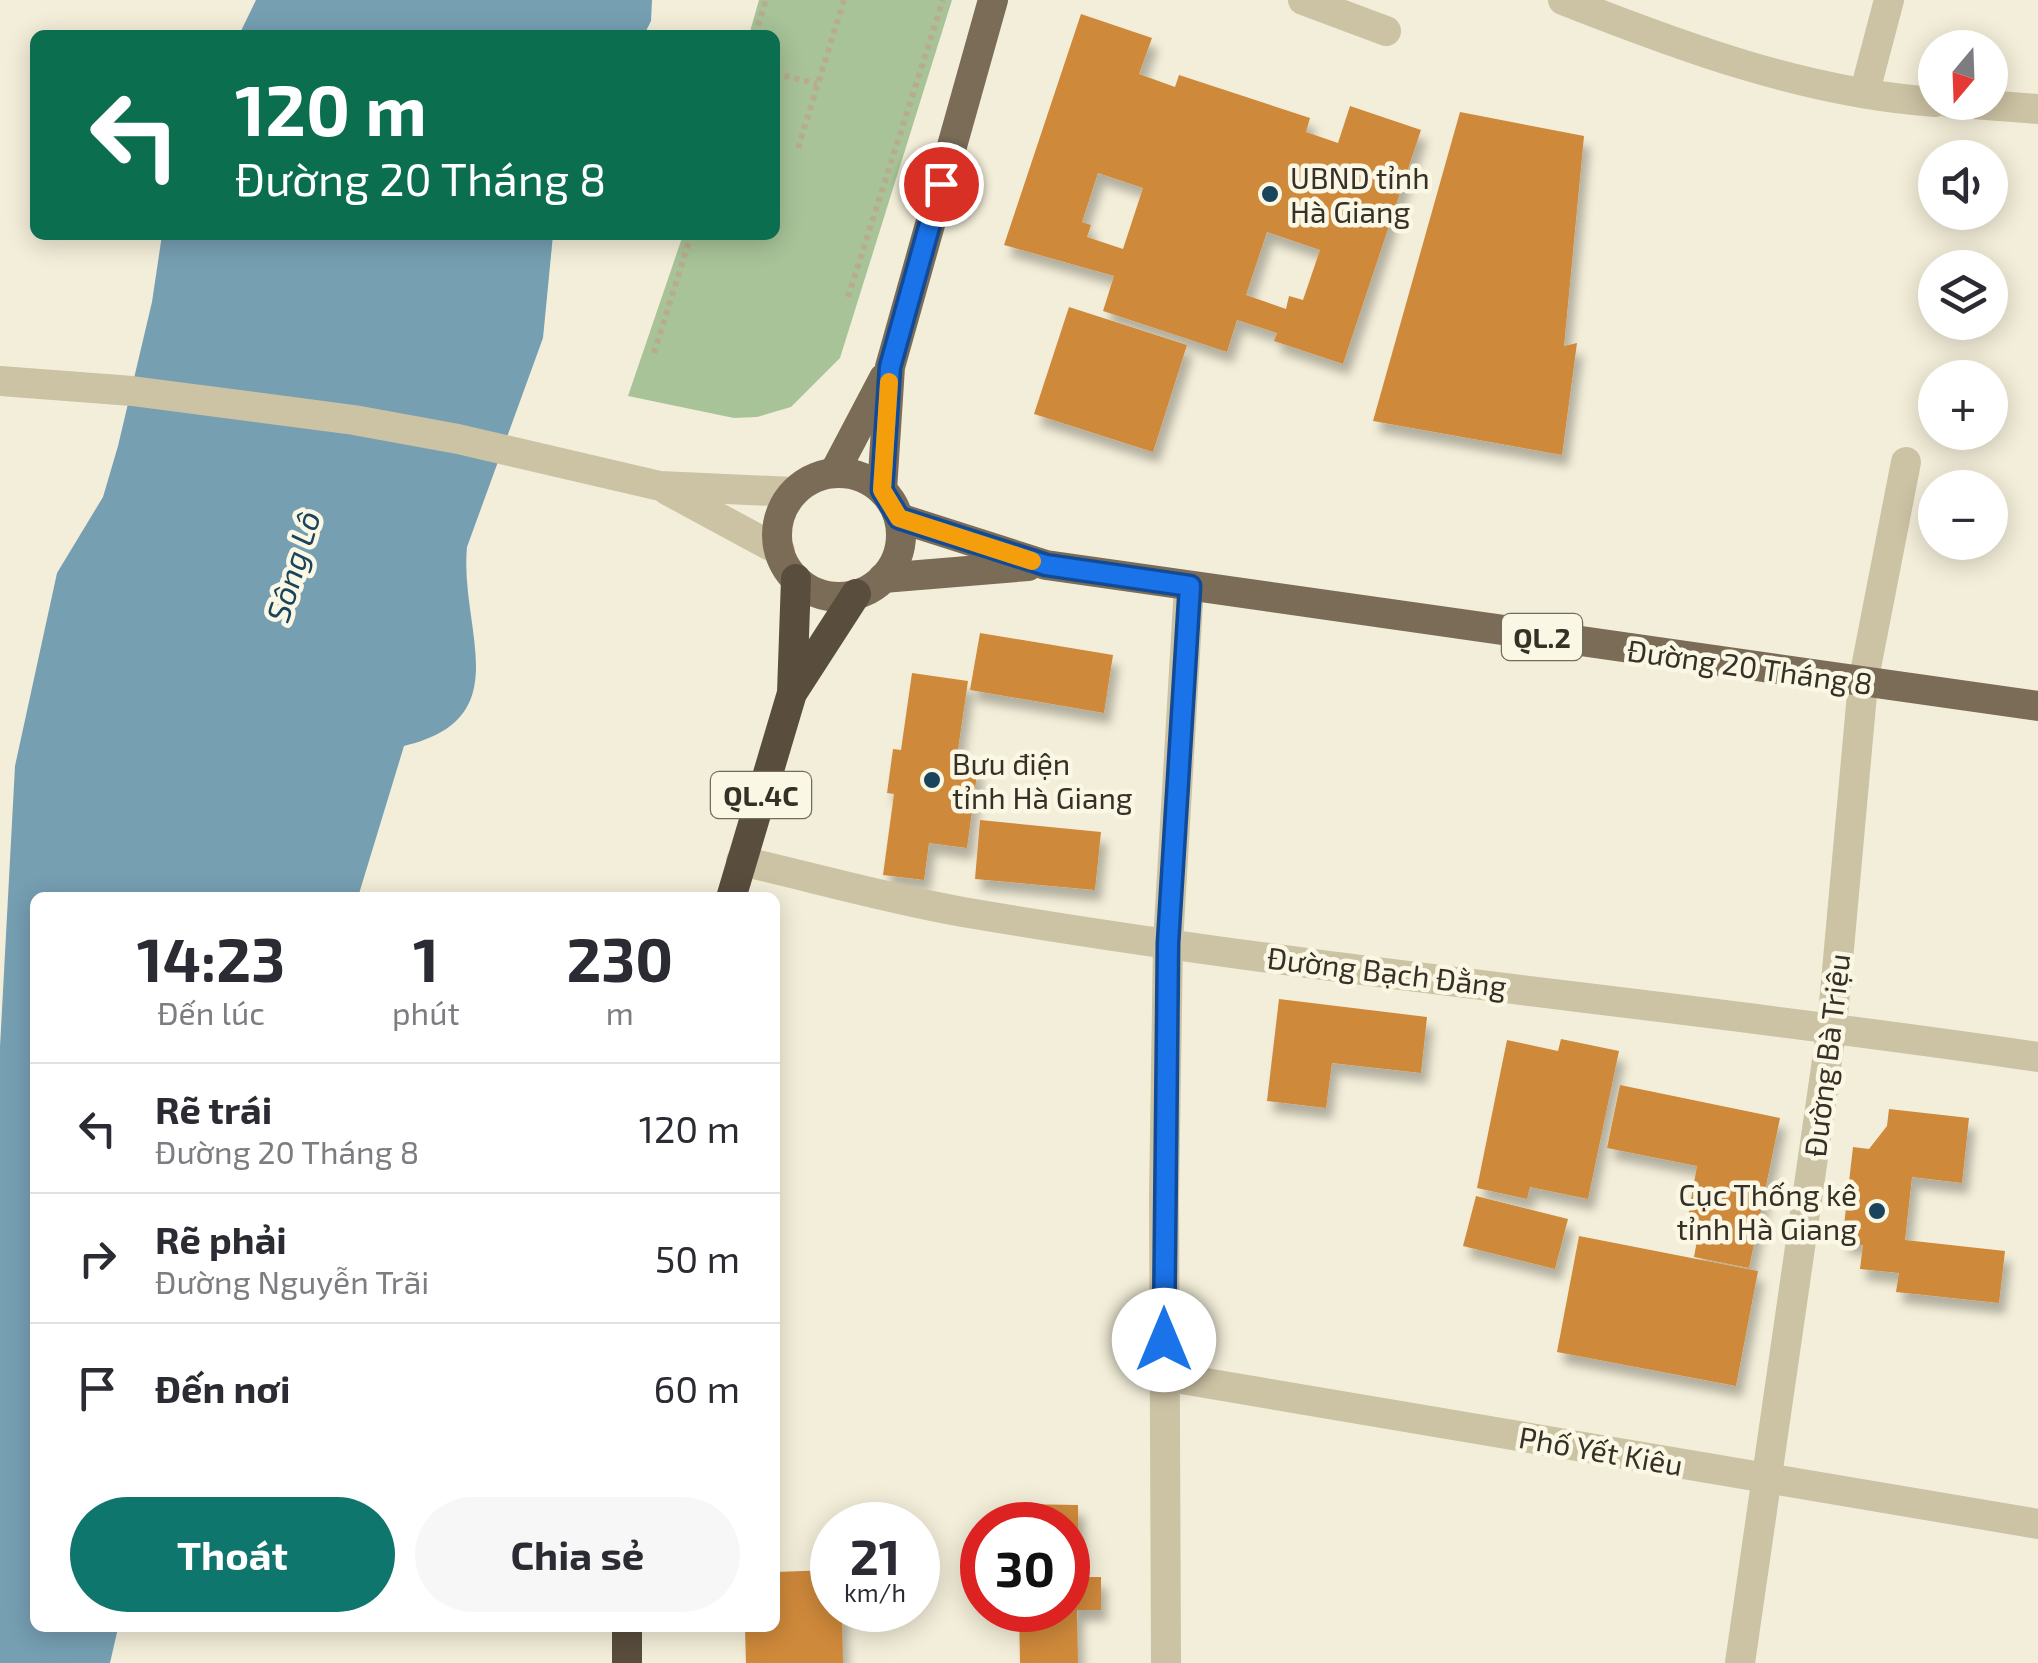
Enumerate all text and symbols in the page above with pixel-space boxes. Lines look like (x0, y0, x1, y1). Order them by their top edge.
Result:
north arrow (1918, 30, 2008, 120)
map controls (1918, 30, 2008, 560)
text: 120 m (235, 66, 427, 150)
icon: left (70, 70, 200, 200)
button: sound (1918, 140, 2008, 230)
pin (899, 142, 984, 227)
text: Đường 20 Tháng 8 (235, 151, 606, 205)
icon: arrive (914, 157, 969, 212)
place label: UBND tỉnh Hà Giang (1290, 159, 1430, 229)
marker: UBND tỉnh Hà Giang (1259, 183, 1281, 205)
button: layers (1918, 250, 2008, 340)
button: + (1918, 360, 2008, 450)
button: − (1918, 470, 2008, 560)
water label: Sông Lô (257, 506, 328, 626)
road number: QL.2 (1502, 614, 1582, 660)
street label: Đường 20 Tháng 8 (1625, 631, 1875, 701)
place label: Bưu điện tỉnh Hà Giang (952, 745, 1133, 815)
marker: Bưu điện tỉnh Hà Giang (921, 769, 943, 791)
road number: QL.4C (711, 772, 811, 818)
text: 14:23 (137, 922, 285, 994)
text: 1 (413, 922, 439, 994)
text: 230 (566, 922, 673, 994)
street label: Đường Bạch Đằng (1265, 938, 1509, 1004)
street label: Đường Bà Triệu (1796, 951, 1856, 1159)
text: Đến lúc (157, 993, 265, 1031)
text: phút (392, 993, 460, 1031)
text: m (606, 993, 634, 1031)
text: Rẽ trái (155, 1086, 272, 1132)
icon: left (70, 1101, 125, 1156)
text: 120 m (639, 1105, 740, 1151)
text: Đường 20 Tháng 8 (155, 1132, 419, 1170)
place label: Cục Thống kê tỉnh Hà Giang (1676, 1176, 1857, 1246)
marker: Cục Thống kê tỉnh Hà Giang (1866, 1200, 1888, 1222)
text: Rẽ phải (155, 1216, 287, 1262)
icon: right (70, 1231, 125, 1286)
text: 50 m (655, 1235, 740, 1281)
text: Đường Nguyễn Trãi (155, 1262, 429, 1300)
position arrow (1112, 1288, 1216, 1392)
icon: arrive (70, 1361, 125, 1416)
text: Đến nơi (155, 1365, 291, 1411)
text: 60 m (654, 1365, 740, 1411)
street label: Phố Yết Kiêu (1516, 1418, 1686, 1482)
button: Thoát (70, 1497, 395, 1612)
button: Chia sẻ (415, 1497, 740, 1612)
speed limit sign: 30 (960, 1502, 1090, 1632)
text: 21 (850, 1525, 900, 1585)
text: km/h (844, 1577, 906, 1607)

